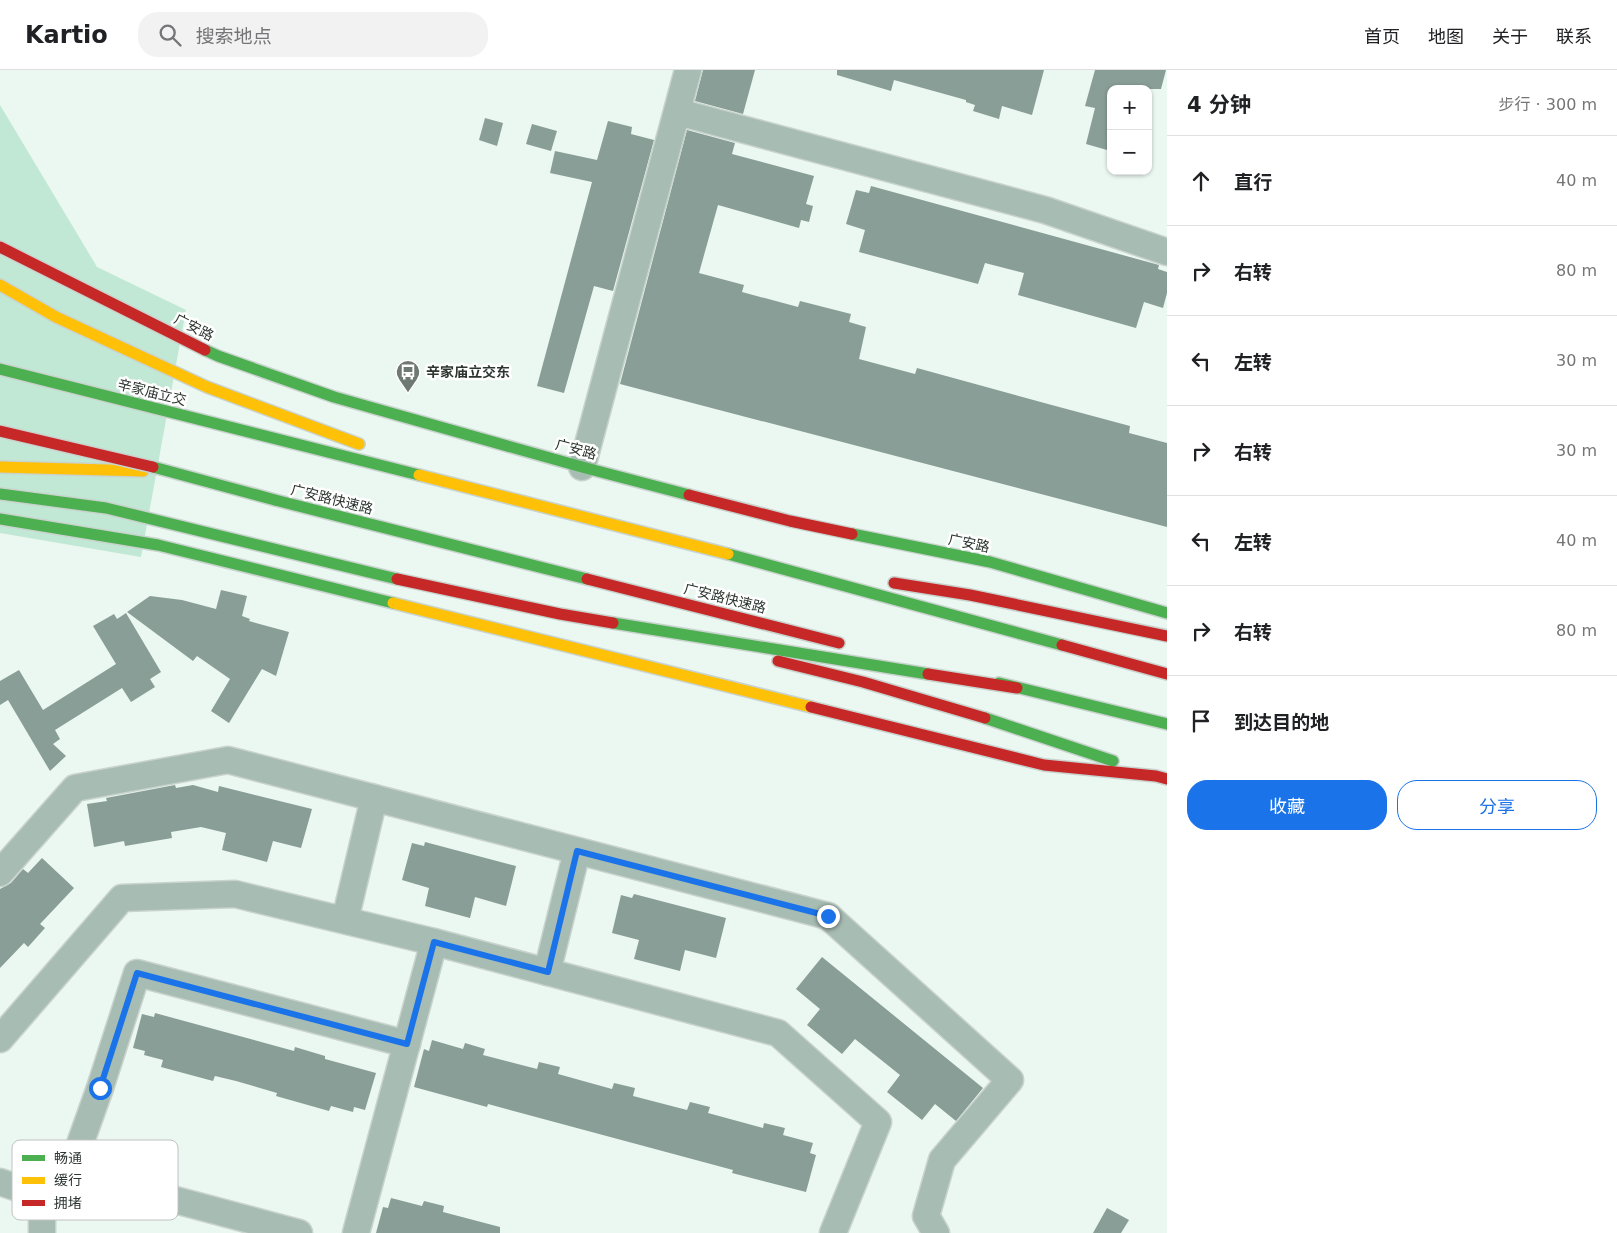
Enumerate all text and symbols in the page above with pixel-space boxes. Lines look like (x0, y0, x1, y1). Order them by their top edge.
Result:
search box (138, 12, 488, 57)
text: Kartio (25, 21, 108, 49)
icon: search (156, 21, 184, 49)
text: 搜索地点 (196, 25, 272, 47)
text: 首页 (1364, 26, 1400, 47)
text: 地图 (1428, 26, 1464, 47)
text: 关于 (1492, 26, 1528, 47)
text: 联系 (1556, 26, 1592, 47)
map controls (1107, 85, 1152, 175)
button: + (1107, 85, 1152, 130)
text: 4 分钟 (1187, 93, 1251, 117)
text: 步行 · 300 m (1499, 95, 1597, 114)
button: − (1107, 130, 1152, 175)
icon: ahead (1187, 167, 1215, 195)
text: 直行 (1234, 171, 1272, 193)
text: 40 m (1556, 171, 1597, 190)
icon: right (1187, 257, 1215, 285)
text: 右转 (1234, 261, 1272, 283)
text: 80 m (1556, 261, 1597, 280)
street label: 广安路 (172, 310, 216, 344)
icon: left (1187, 347, 1215, 375)
text: 左转 (1234, 351, 1272, 373)
text: 30 m (1556, 351, 1597, 370)
bus stop icon: 辛家庙立交东 (395, 359, 421, 393)
place label: 辛家庙立交东 (426, 364, 510, 380)
street label: 辛家庙立交 (116, 376, 188, 408)
street label: 广安路 (554, 436, 598, 462)
icon: right (1187, 437, 1215, 465)
text: 右转 (1234, 441, 1272, 463)
text: 30 m (1556, 441, 1597, 460)
street label: 广安路快速路 (289, 481, 375, 517)
icon: left (1187, 527, 1215, 555)
street label: 广安路 (947, 531, 991, 555)
text: 左转 (1234, 531, 1272, 553)
text: 40 m (1556, 531, 1597, 550)
street label: 广安路快速路 (682, 580, 768, 616)
icon: right (1187, 617, 1215, 645)
text: 右转 (1234, 621, 1272, 643)
text: 80 m (1556, 621, 1597, 640)
icon: arrive (1187, 707, 1215, 735)
text: 到达目的地 (1234, 711, 1329, 733)
button: 收藏 (1187, 780, 1387, 830)
button: 分享 (1397, 780, 1597, 830)
route end (817, 905, 840, 928)
route start (89, 1077, 112, 1100)
legend (12, 1140, 178, 1220)
text: 畅通 (54, 1150, 82, 1166)
text: 缓行 (54, 1172, 82, 1188)
text: 拥堵 (54, 1195, 82, 1211)

